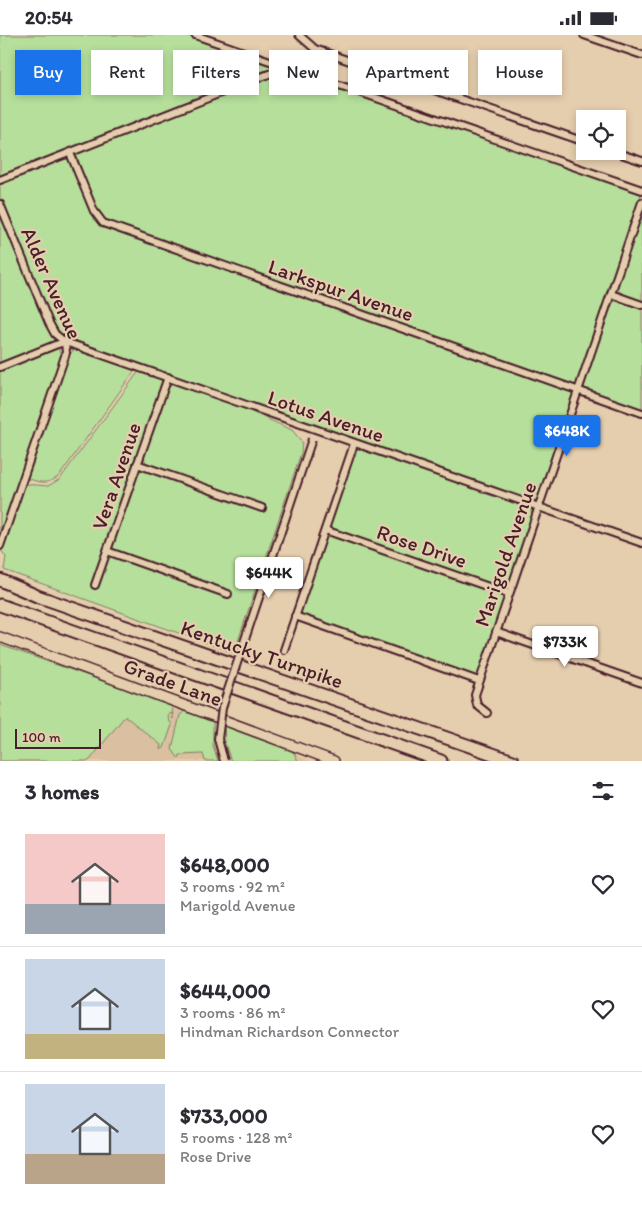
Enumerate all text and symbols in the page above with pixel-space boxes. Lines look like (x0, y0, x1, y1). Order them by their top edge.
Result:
text: 20:54 (25, 6, 73, 29)
chip: Buy (15, 50, 81, 95)
chip: Rent (91, 50, 163, 95)
chip: Filters (173, 50, 259, 95)
chip: New (269, 50, 338, 95)
chip: Apartment (348, 50, 468, 95)
chip: House (478, 50, 562, 95)
map controls (576, 110, 626, 160)
button: locate (576, 110, 626, 160)
street label: Alder Avenue (16, 223, 88, 343)
street label: Larkspur Avenue (265, 253, 417, 327)
street label: Lotus Avenue (265, 384, 387, 448)
pin: $648K (532, 415, 602, 457)
street label: Vera Avenue (86, 419, 146, 533)
text: $648K (544, 421, 590, 440)
street label: Marigold Avenue (469, 478, 541, 630)
street label: Rose Drive (374, 519, 470, 573)
pin: $644K (234, 557, 304, 599)
text: $644K (246, 563, 292, 582)
street label: Kentucky Turnpike (178, 615, 346, 693)
pin: $733K (530, 625, 600, 668)
text: $733K (543, 632, 587, 651)
street label: Grade Lane (120, 653, 226, 711)
scale bar (15, 726, 101, 749)
text: 100 m (22, 729, 61, 746)
icon: filters (589, 777, 617, 805)
text: 3 homes (25, 779, 100, 804)
text: $648,000 (180, 852, 270, 877)
icon: home (65, 854, 125, 914)
icon: heart (589, 870, 617, 898)
text: 3 rooms · 92 m² (180, 877, 285, 896)
text: Marigold Avenue (180, 896, 295, 915)
text: $644,000 (180, 978, 271, 1003)
icon: home (65, 979, 125, 1039)
icon: heart (589, 995, 617, 1023)
text: 3 rooms · 86 m² (180, 1003, 285, 1022)
text: Hindman Richardson Connector (180, 1022, 399, 1041)
text: $733,000 (180, 1103, 268, 1128)
icon: home (65, 1104, 125, 1164)
icon: heart (589, 1120, 617, 1148)
text: 5 rooms · 128 m² (180, 1128, 292, 1147)
text: Rose Drive (180, 1147, 251, 1166)

